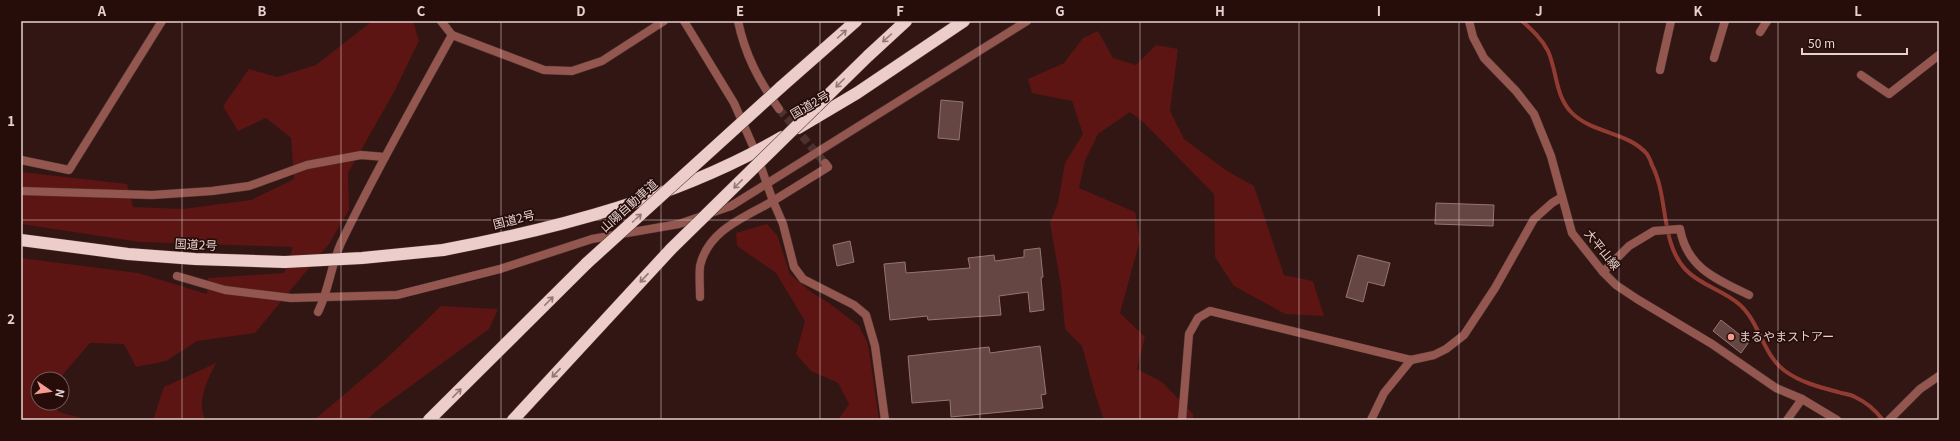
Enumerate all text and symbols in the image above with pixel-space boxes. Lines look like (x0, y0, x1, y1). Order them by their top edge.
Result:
text: A (97, 1, 107, 20)
text: B (258, 1, 267, 20)
text: C (417, 1, 426, 20)
text: D (576, 1, 586, 20)
text: E (736, 1, 744, 20)
text: F (896, 1, 904, 20)
text: G (1055, 1, 1065, 20)
text: H (1215, 1, 1225, 20)
text: I (1377, 1, 1381, 20)
text: J (1535, 1, 1543, 20)
text: K (1694, 1, 1703, 20)
text: L (1854, 1, 1862, 20)
one-way arrow (837, 29, 847, 38)
scale bar (1802, 30, 1907, 56)
one-way arrow (882, 34, 892, 43)
text: 50 m (1808, 34, 1835, 51)
one-way arrow (835, 78, 845, 88)
street label: 国道2号 (787, 86, 832, 122)
text: 1 (7, 111, 15, 130)
street label: 山陽自動車道 (596, 174, 660, 235)
one-way arrow (733, 179, 743, 189)
street label: 国道2号 (491, 205, 536, 232)
one-way arrow (632, 213, 642, 223)
street label: 大平山線 (1581, 225, 1625, 273)
street label: 国道2号 (174, 234, 218, 253)
one-way arrow (639, 273, 649, 283)
one-way arrow (544, 296, 554, 306)
text: 2 (7, 309, 15, 328)
place label: まるやまストアー (1739, 327, 1834, 344)
marker: まるやまストアー (1726, 332, 1736, 342)
one-way arrow (551, 368, 561, 378)
north arrow (30, 371, 70, 411)
text: N (52, 388, 69, 399)
one-way arrow (452, 388, 462, 397)

